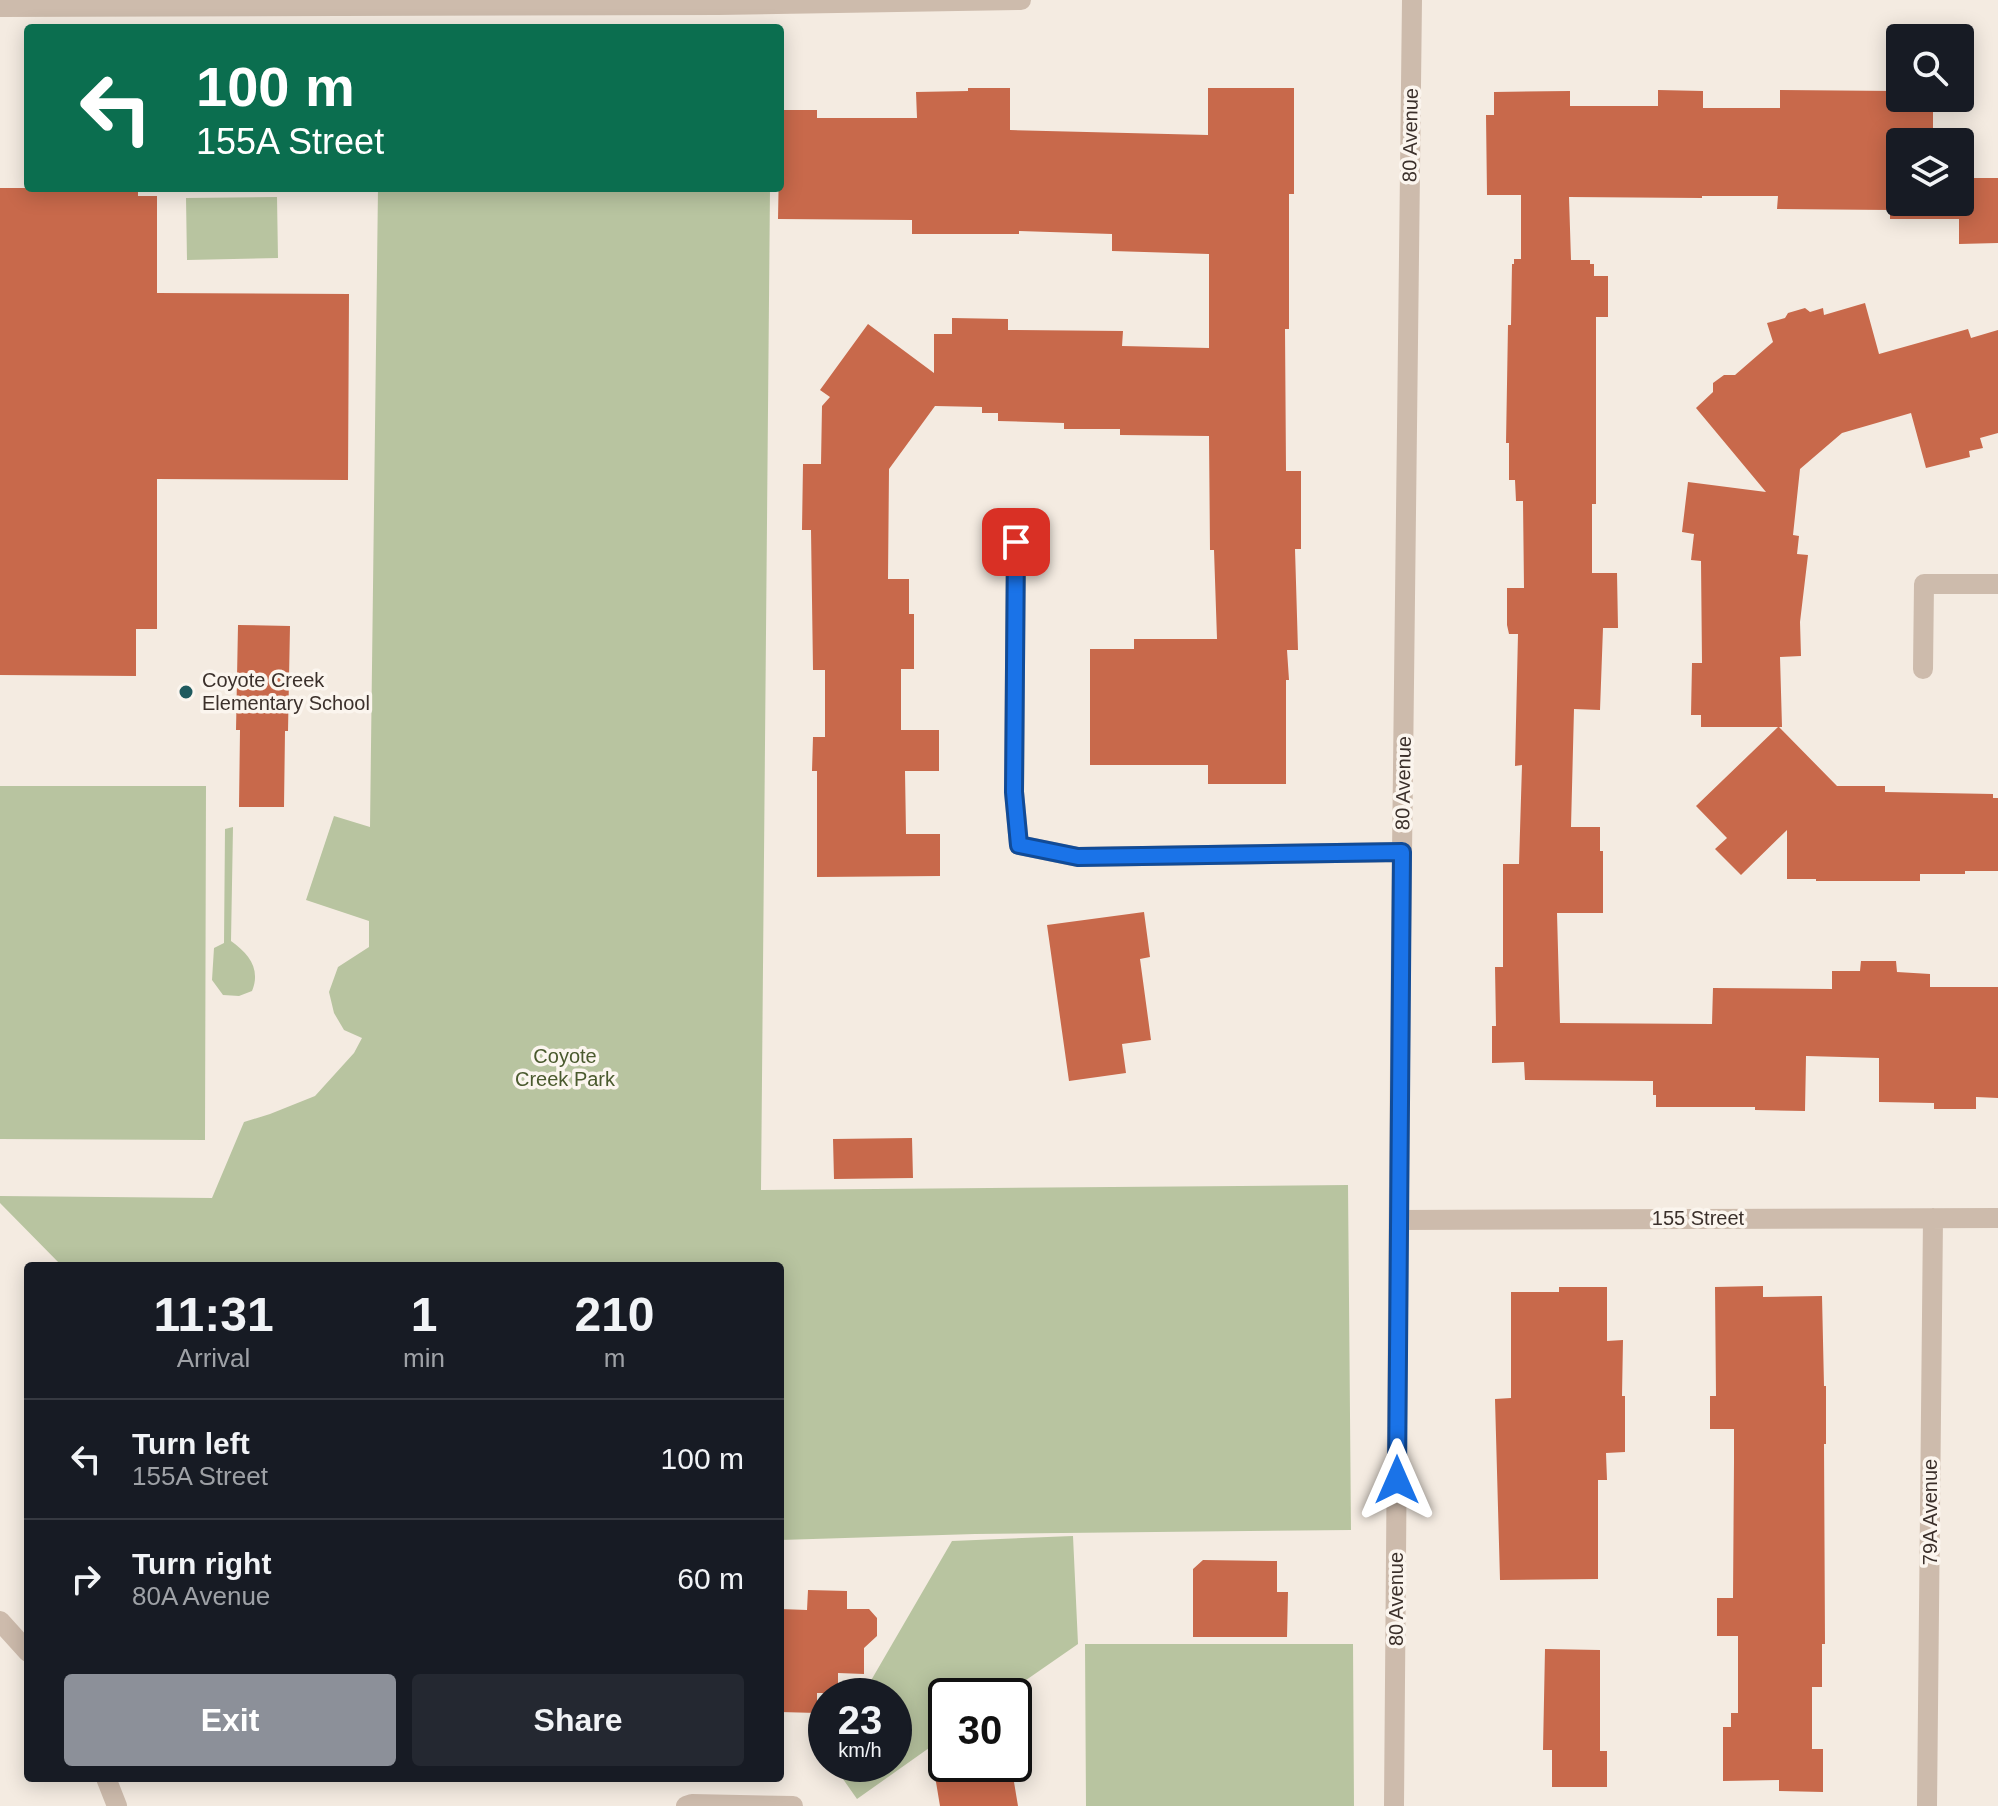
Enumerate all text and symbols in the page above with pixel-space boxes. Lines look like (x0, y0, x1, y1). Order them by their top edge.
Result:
map controls (1886, 24, 1974, 216)
button: search (1886, 24, 1974, 112)
text: 100 m (196, 55, 355, 118)
icon: left (64, 56, 168, 160)
street label: 80 Avenue (1398, 88, 1422, 182)
text: 155A Street (196, 121, 384, 162)
button: layers (1886, 128, 1974, 216)
pin (982, 508, 1050, 576)
icon: arrive (994, 520, 1038, 564)
place label: Coyote Creek Elementary School (202, 669, 370, 714)
marker: Coyote Creek Elementary School (177, 683, 195, 701)
street label: 80 Avenue (1391, 736, 1415, 830)
park label: Coyote Creek Park (515, 1045, 616, 1090)
street label: 155 Street (1652, 1207, 1745, 1229)
text: 11:31 (153, 1288, 274, 1341)
text: 1 (411, 1288, 437, 1341)
text: 210 (574, 1288, 655, 1341)
text: Arrival (177, 1343, 250, 1373)
text: min (403, 1343, 445, 1373)
text: m (604, 1343, 625, 1373)
text: Turn left (132, 1427, 250, 1460)
icon: left (64, 1437, 108, 1481)
position arrow (1355, 1438, 1439, 1522)
text: 100 m (661, 1442, 744, 1475)
street label: 79A Avenue (1919, 1459, 1941, 1565)
text: 155A Street (132, 1461, 268, 1491)
text: Turn right (132, 1547, 271, 1580)
street label: 80 Avenue (1385, 1552, 1407, 1646)
icon: right (64, 1557, 108, 1601)
text: 60 m (677, 1562, 744, 1595)
text: 80A Avenue (132, 1581, 270, 1611)
button: Exit (64, 1674, 396, 1766)
button: Share (412, 1674, 744, 1766)
speed limit sign: 30 (928, 1678, 1032, 1782)
text: 23 (838, 1698, 882, 1742)
text: km/h (838, 1739, 882, 1761)

